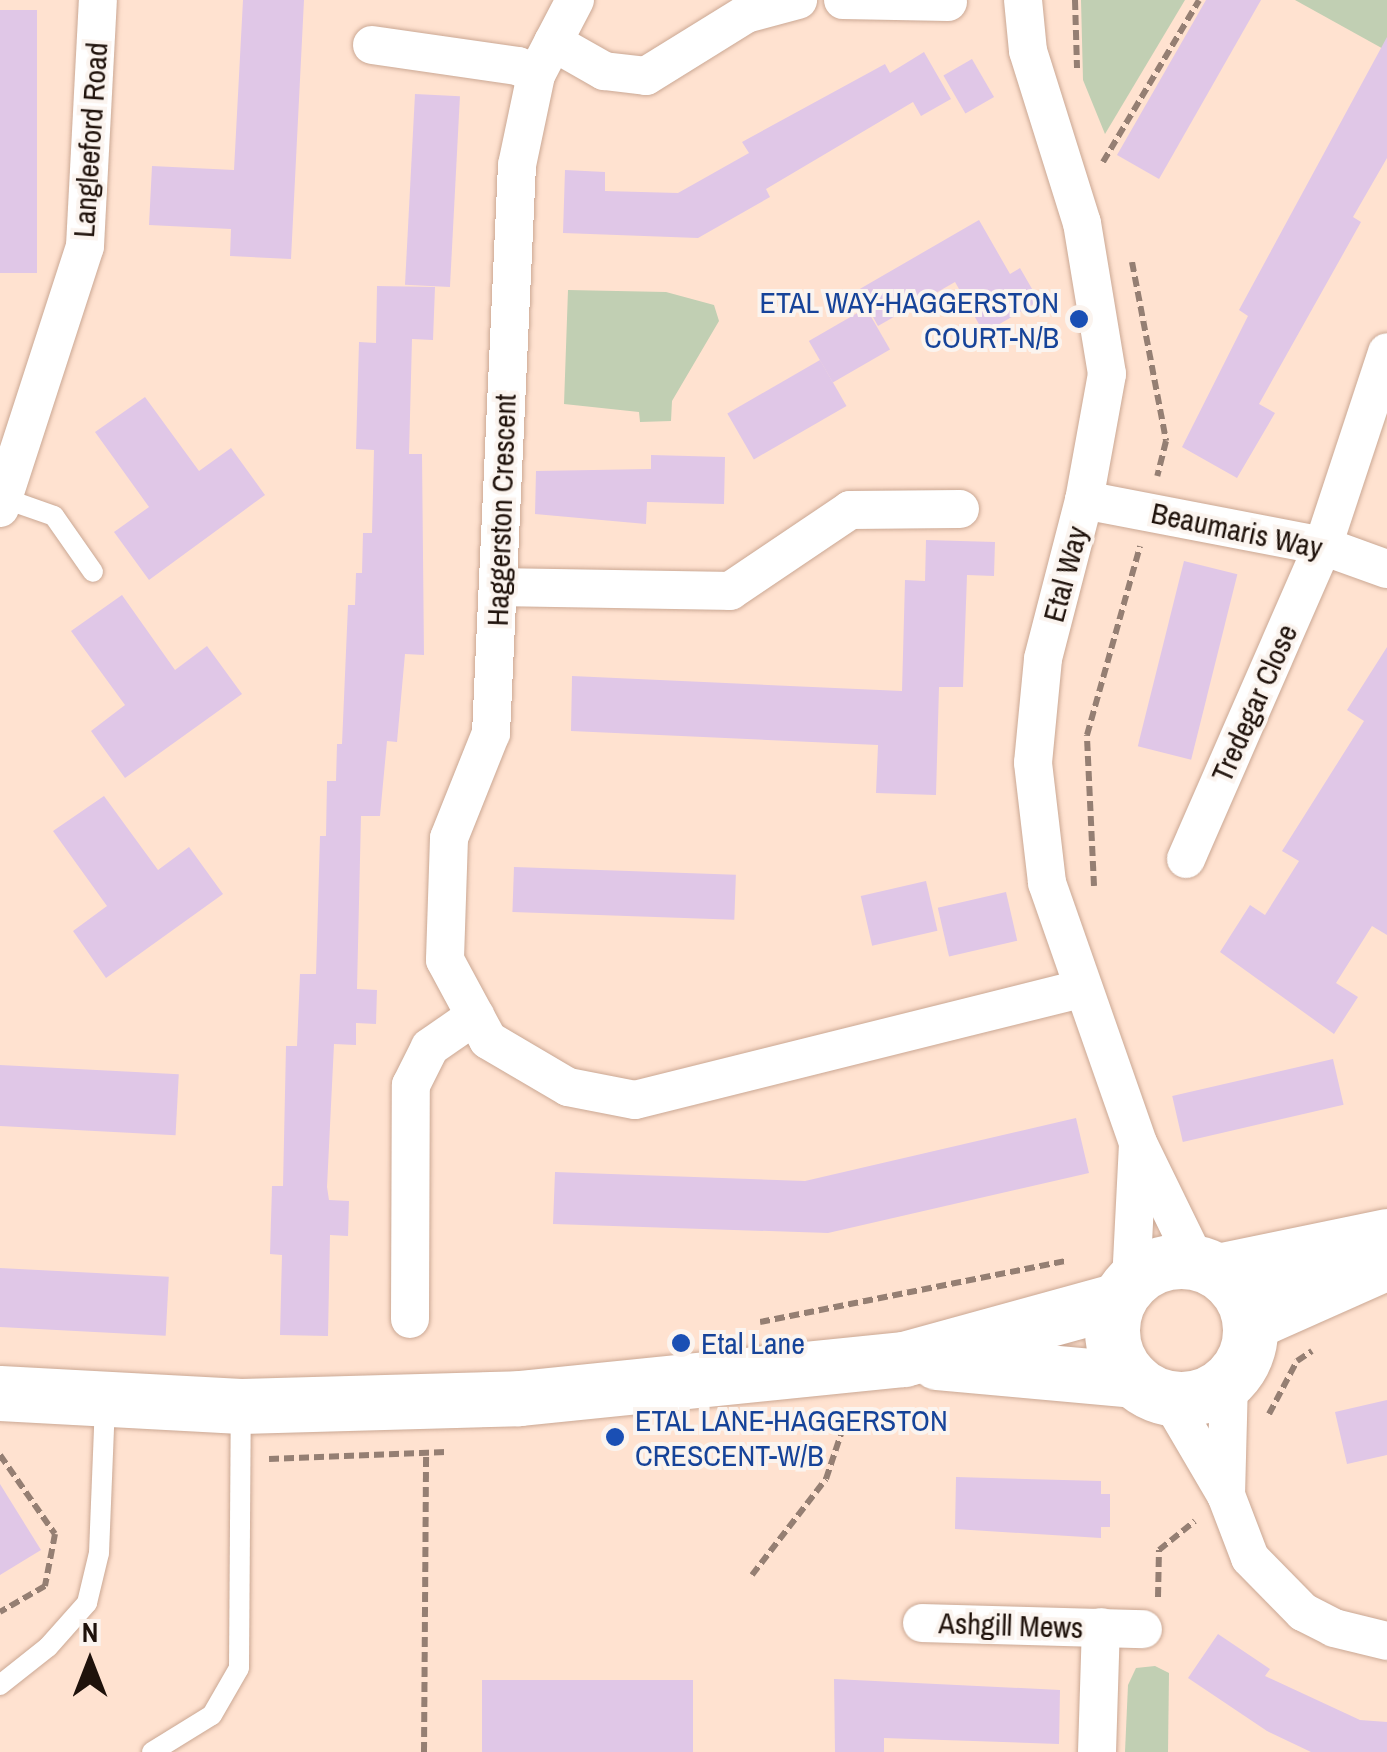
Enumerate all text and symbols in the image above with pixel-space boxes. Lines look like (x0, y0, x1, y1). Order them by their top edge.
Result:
street label: Langleeford Road (65, 41, 115, 239)
place label: ETAL WAY-HAGGERSTON COURT-N/B (759, 284, 1059, 354)
marker: ETAL WAY-HAGGERSTON COURT-N/B (1068, 308, 1090, 330)
street label: Haggerston Crescent (479, 393, 523, 627)
street label: Beaumaris Way (1148, 494, 1326, 566)
street label: Etal Way (1035, 522, 1095, 626)
street label: Tredegar Close (1203, 619, 1305, 787)
place label: Etal Lane (701, 1325, 805, 1361)
marker: Etal Lane (670, 1332, 692, 1354)
place label: ETAL LANE-HAGGERSTON CRESCENT-W/B (635, 1402, 949, 1472)
marker: ETAL LANE-HAGGERSTON CRESCENT-W/B (604, 1426, 626, 1448)
street label: Ashgill Mews (938, 1604, 1084, 1646)
north arrow (40, 1612, 140, 1712)
text: N (82, 1613, 98, 1651)

